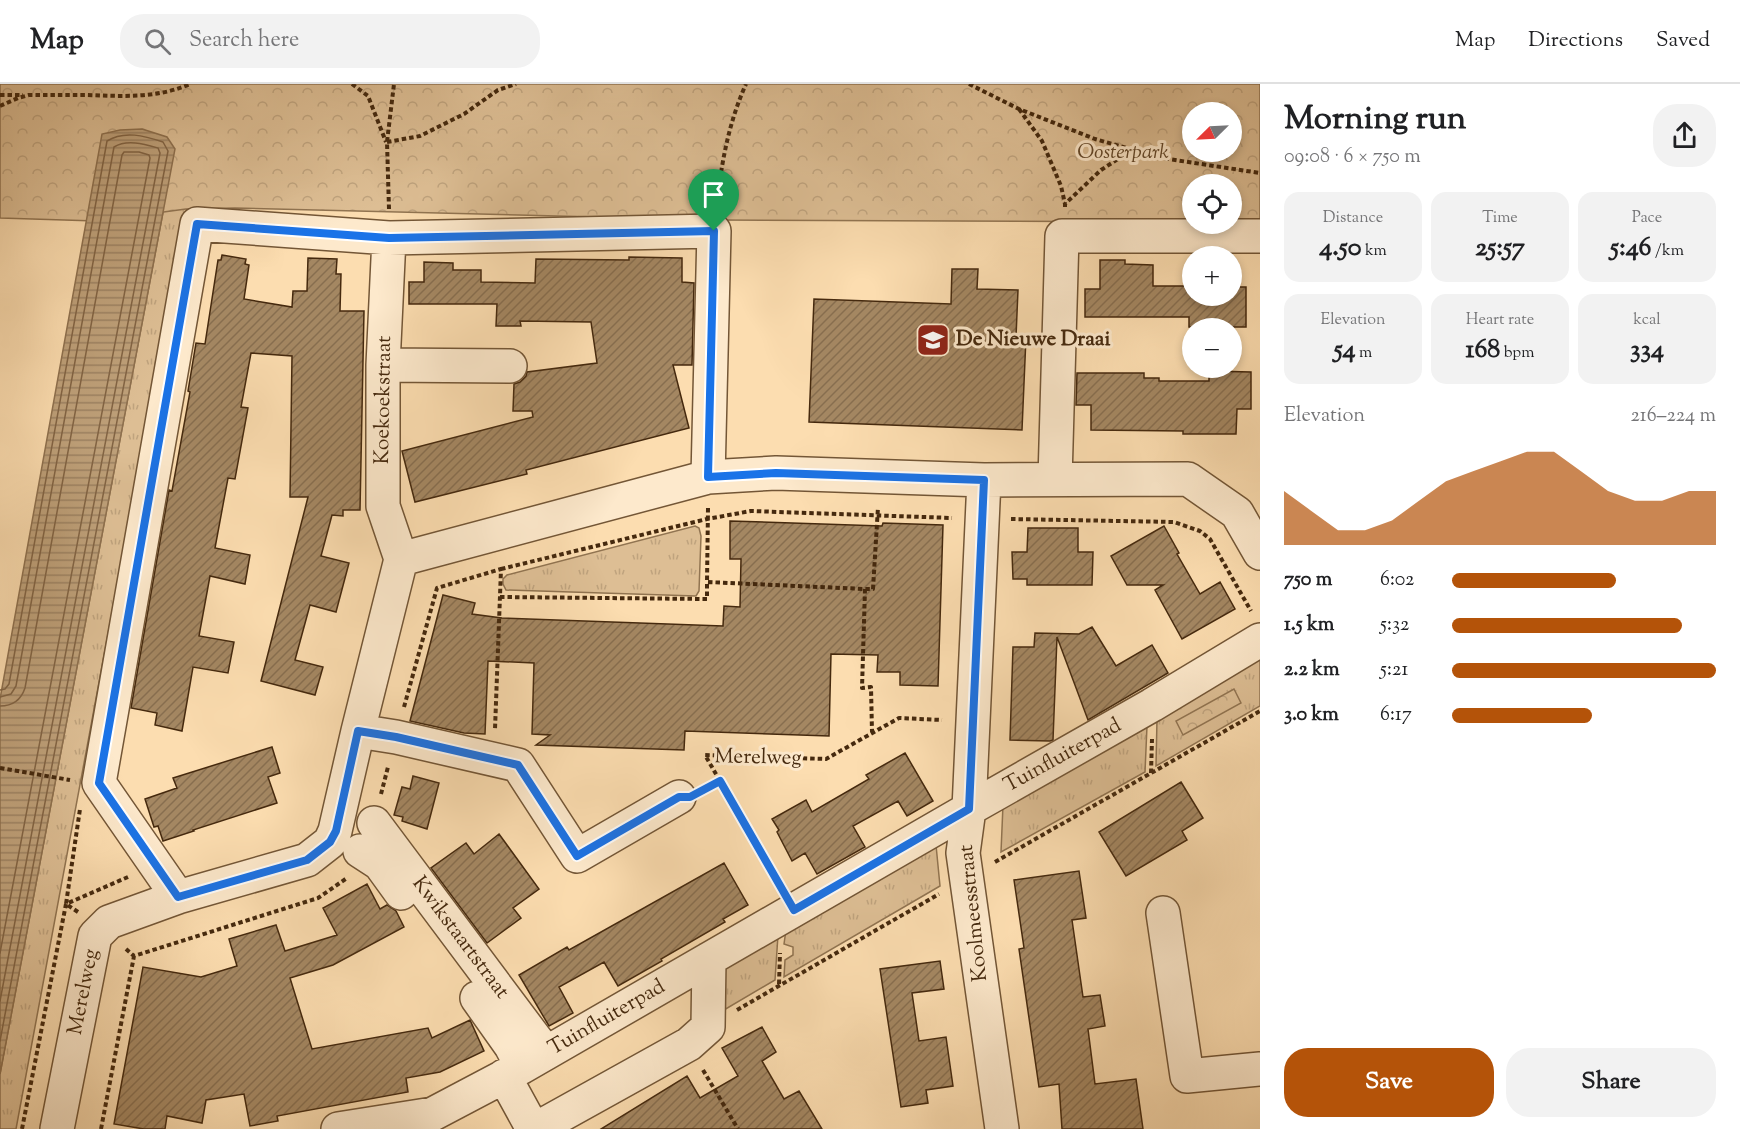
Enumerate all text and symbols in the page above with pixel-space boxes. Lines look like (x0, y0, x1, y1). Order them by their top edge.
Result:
search box (120, 14, 540, 68)
text: Map (30, 21, 84, 61)
icon: search (141, 25, 174, 58)
text: Search here (189, 25, 299, 57)
text: Map (1455, 26, 1495, 56)
text: Directions (1528, 26, 1623, 56)
text: Saved (1656, 26, 1710, 56)
text: Morning run (1284, 96, 1466, 144)
north arrow (1182, 102, 1242, 162)
map controls (1182, 102, 1242, 378)
button: share (1653, 104, 1716, 167)
park label: Oosterpark (1077, 138, 1169, 168)
text: 09:08 · 6 × 750 m (1284, 143, 1421, 172)
pin (688, 169, 739, 231)
button: locate (1182, 174, 1242, 234)
icon: arrive (697, 178, 730, 211)
text: Distance (1323, 207, 1383, 230)
text: Time (1482, 207, 1518, 230)
text: Pace (1632, 207, 1662, 230)
text: 4.50 (1319, 230, 1361, 267)
text: 25:57 (1475, 230, 1525, 267)
text: 5:46 (1610, 230, 1652, 267)
text: km (1361, 240, 1387, 263)
text: /km (1652, 240, 1684, 263)
button: + (1182, 246, 1242, 306)
text: Elevation (1321, 309, 1385, 332)
text: Heart rate (1466, 309, 1534, 332)
text: kcal (1633, 309, 1661, 332)
button: − (1182, 318, 1242, 378)
school or university icon: De Nieuwe Draai (915, 322, 951, 358)
place label: De Nieuwe Draai (956, 325, 1111, 355)
text: 54 (1334, 332, 1356, 369)
text: 168 (1466, 332, 1500, 369)
text: 334 (1630, 332, 1664, 369)
street label: Koekoekstraat (368, 335, 400, 465)
text: m (1356, 342, 1372, 365)
text: bpm (1500, 342, 1534, 365)
text: Elevation (1284, 402, 1365, 431)
text: 216–224 m (1631, 402, 1716, 431)
text: 750 m (1284, 566, 1332, 595)
text: 6:02 (1380, 566, 1414, 595)
text: 1.5 km (1284, 611, 1334, 640)
text: 5:32 (1380, 611, 1409, 640)
text: 2.2 km (1284, 656, 1339, 685)
text: 5:21 (1380, 656, 1408, 685)
text: 3.0 km (1284, 701, 1339, 730)
text: 6:17 (1380, 701, 1412, 730)
street label: Tuinfluiterpad (999, 711, 1127, 801)
street label: Merelweg (714, 742, 802, 774)
street label: Koolmeesstraat (952, 843, 996, 983)
street label: Kwikstaartstraat (404, 871, 516, 1005)
street label: Merelweg (61, 946, 107, 1038)
street label: Tuinfluiterpad (543, 972, 671, 1064)
button: Save (1284, 1048, 1494, 1117)
button: Share (1506, 1048, 1716, 1117)

